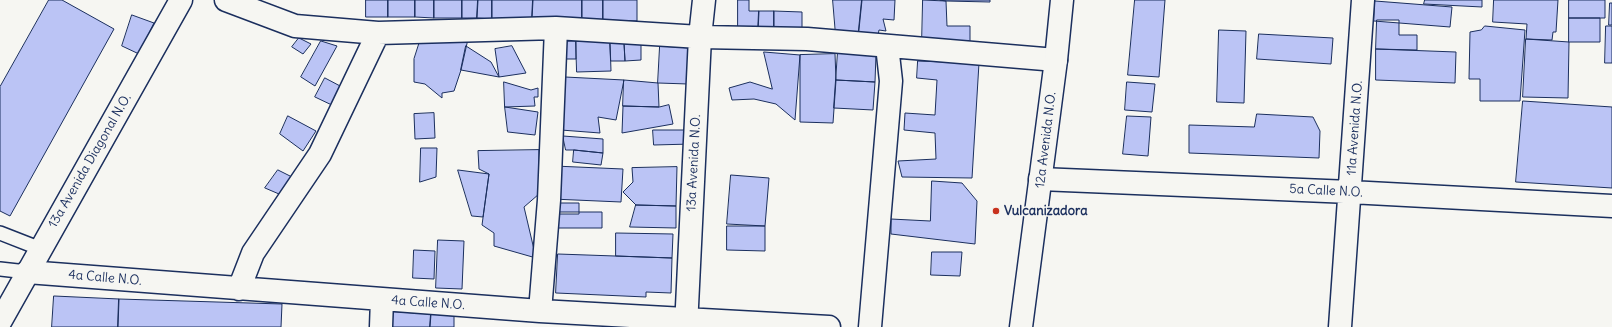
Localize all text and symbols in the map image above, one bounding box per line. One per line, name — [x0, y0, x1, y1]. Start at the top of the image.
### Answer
street label: 11a Avenida N.O. — [1344, 80, 1366, 176]
street label: 13a Avenida Diagonal N.O. — [45, 91, 135, 231]
street label: 12a Avenida N.O. — [1032, 91, 1060, 189]
street label: 13a Avenida N.O. — [684, 114, 704, 212]
street label: 5a Calle N.O. — [1289, 181, 1363, 201]
place label: Vulcanizadora — [1004, 203, 1088, 219]
marker: Vulcanizadora — [991, 206, 1001, 216]
street label: 4a Calle N.O. — [68, 267, 142, 289]
street label: 4a Calle N.O. — [391, 293, 465, 313]

